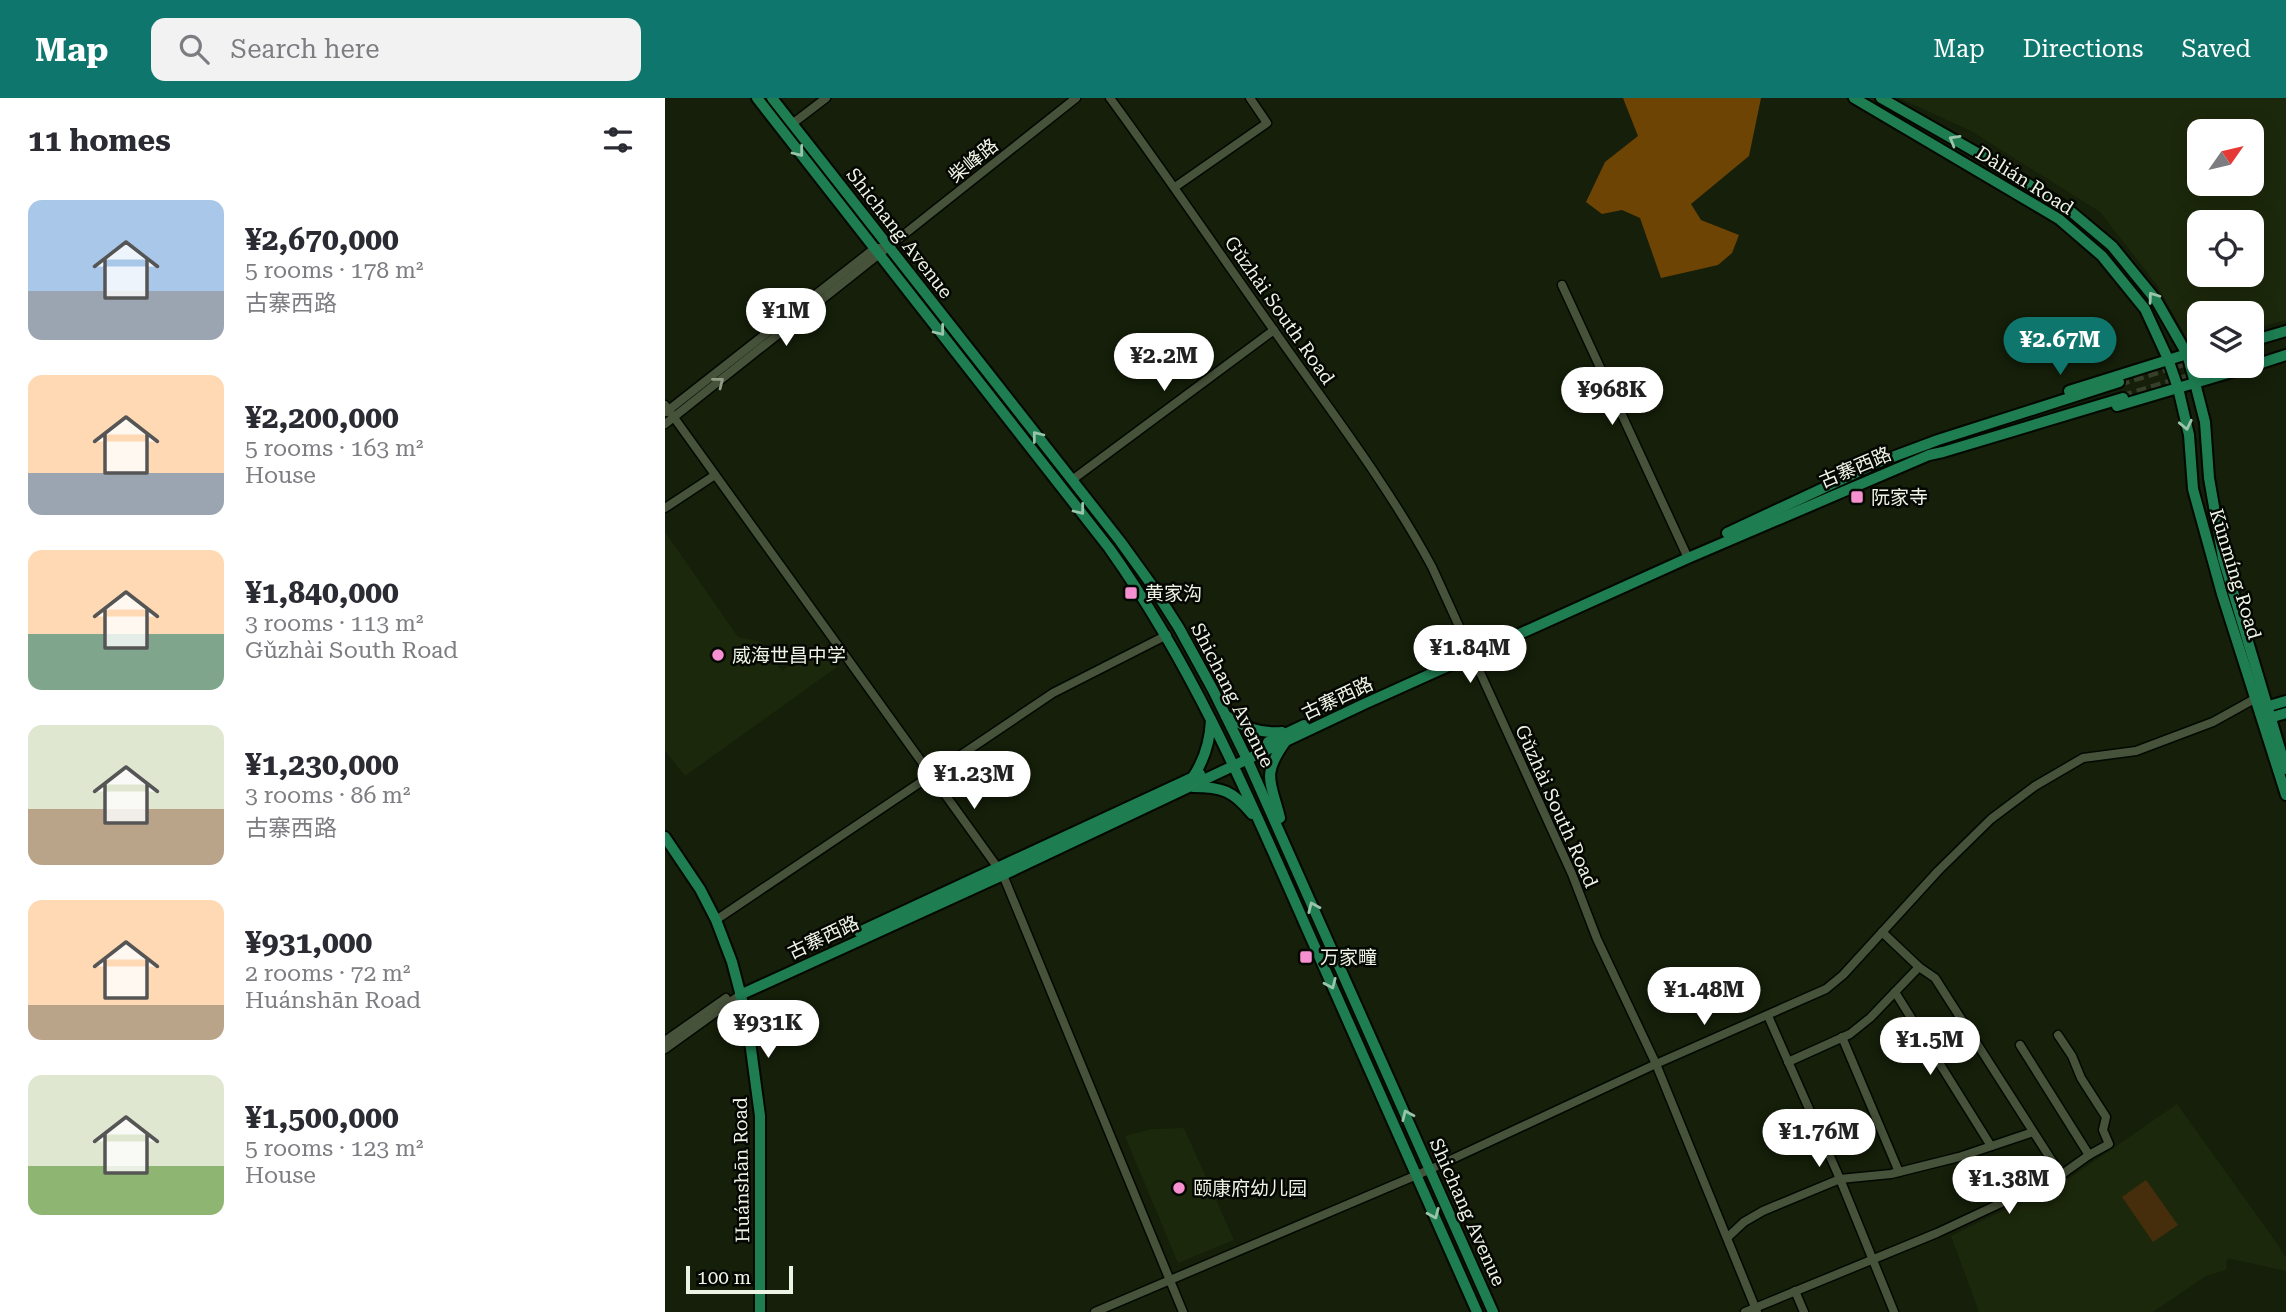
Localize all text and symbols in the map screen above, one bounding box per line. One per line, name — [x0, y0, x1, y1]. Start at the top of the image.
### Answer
search box — [151, 18, 641, 81]
text: Map — [35, 30, 109, 69]
icon: search — [175, 30, 213, 68]
text: Search here — [231, 34, 380, 64]
text: Map — [1933, 35, 1985, 63]
text: Directions — [2023, 35, 2143, 63]
text: Saved — [2181, 35, 2251, 63]
north arrow — [2187, 119, 2265, 196]
map controls — [2187, 119, 2264, 378]
icon: filters — [599, 121, 637, 159]
text: 11 homes — [28, 123, 171, 158]
street label: 柴峰路 — [944, 134, 1003, 187]
one-way arrow — [1949, 135, 1961, 148]
street label: Dàlián Road — [1972, 141, 2078, 220]
one-way arrow — [791, 144, 804, 156]
street label: Shichang Avenue — [841, 163, 958, 303]
button: locate — [2187, 210, 2264, 287]
text: ¥2,670,000 — [245, 222, 399, 257]
icon: home — [84, 228, 168, 312]
street label: Gǔzhài South Road — [1220, 232, 1339, 389]
text: 5 rooms · 178 m² — [245, 257, 423, 284]
pin: ¥1M — [752, 288, 820, 348]
text: 古寨西路 — [245, 290, 337, 317]
one-way arrow — [2149, 292, 2161, 305]
text: ¥1M — [762, 297, 810, 324]
button: layers — [2187, 301, 2264, 378]
pin: ¥2.67M — [2003, 317, 2117, 377]
one-way arrow — [931, 323, 944, 335]
text: ¥2.67M — [2020, 326, 2100, 353]
pin: ¥2.2M — [1115, 334, 1213, 393]
text: ¥2.2M — [1130, 342, 1198, 369]
pin: ¥968K — [1563, 368, 1661, 427]
text: ¥968K — [1577, 376, 1647, 403]
one-way arrow — [711, 378, 724, 391]
text: ¥2,200,000 — [245, 400, 399, 435]
icon: home — [84, 403, 168, 487]
one-way arrow — [2178, 419, 2193, 431]
one-way arrow — [1033, 431, 1046, 443]
text: 5 rooms · 163 m² — [245, 435, 423, 462]
street label: 古寨西路 — [1816, 442, 1895, 493]
text: House — [245, 462, 316, 489]
place label: 阮家寺 — [1871, 486, 1928, 509]
marker: 阮家寺 — [1849, 489, 1865, 505]
one-way arrow — [1071, 502, 1084, 515]
street label: Kūnmíng Road — [2205, 506, 2266, 642]
text: ¥1,840,000 — [245, 575, 399, 610]
icon: home — [84, 578, 168, 662]
place label: 黄家沟 — [1145, 582, 1202, 605]
marker: 黄家沟 — [1123, 585, 1139, 601]
text: 3 rooms · 113 m² — [245, 610, 423, 637]
street label: Shichang Avenue — [1186, 619, 1279, 771]
pin: ¥1.84M — [1413, 626, 1527, 685]
text: ¥1.84M — [1430, 634, 1510, 661]
text: Gǔzhài South Road — [245, 637, 458, 664]
place label: 威海世昌中学 — [732, 644, 846, 667]
marker: 威海世昌中学 — [710, 647, 726, 663]
street label: 古寨西路 — [1298, 672, 1377, 725]
street label: Gǔzhài South Road — [1510, 721, 1603, 891]
text: ¥1,230,000 — [245, 747, 399, 782]
pin: ¥1.23M — [917, 752, 1031, 811]
icon: home — [84, 753, 168, 837]
text: ¥1.23M — [934, 760, 1014, 787]
text: 3 rooms · 86 m² — [245, 782, 411, 809]
text: 古寨西路 — [245, 815, 337, 842]
one-way arrow — [1308, 902, 1322, 914]
street label: 古寨西路 — [784, 911, 863, 964]
text: ¥931,000 — [245, 925, 372, 960]
icon: home — [84, 928, 168, 1012]
place label: 万家疃 — [1320, 946, 1377, 969]
marker: 万家疃 — [1298, 949, 1314, 965]
text: 2 rooms · 72 m² — [245, 960, 411, 987]
pin: ¥1.48M — [1647, 968, 1761, 1027]
text: ¥1.48M — [1664, 976, 1744, 1003]
one-way arrow — [1323, 977, 1337, 989]
text: Huánshān Road — [245, 987, 421, 1014]
pin: ¥931K — [719, 1000, 817, 1060]
text: ¥931K — [733, 1009, 803, 1036]
pin: ¥1.5M — [1881, 1018, 1979, 1077]
text: ¥1.5M — [1896, 1026, 1964, 1053]
street label: Huánshān Road — [729, 1097, 754, 1243]
text: ¥1,500,000 — [245, 1100, 399, 1135]
icon: home — [84, 1103, 168, 1187]
one-way arrow — [1401, 1110, 1415, 1122]
pin: ¥1.76M — [1762, 1110, 1876, 1169]
text: ¥1.76M — [1779, 1118, 1859, 1145]
text: 5 rooms · 123 m² — [245, 1135, 423, 1162]
street label: Shichang Avenue — [1425, 1135, 1510, 1290]
pin: ¥1.38M — [1952, 1156, 2066, 1216]
text: House — [245, 1162, 316, 1189]
text: ¥1.38M — [1969, 1165, 2049, 1192]
place label: 颐康府幼儿园 — [1193, 1177, 1307, 1200]
marker: 颐康府幼儿园 — [1171, 1180, 1187, 1196]
one-way arrow — [1426, 1207, 1440, 1220]
scale bar — [686, 1263, 793, 1295]
text: 100 m — [697, 1266, 751, 1289]

